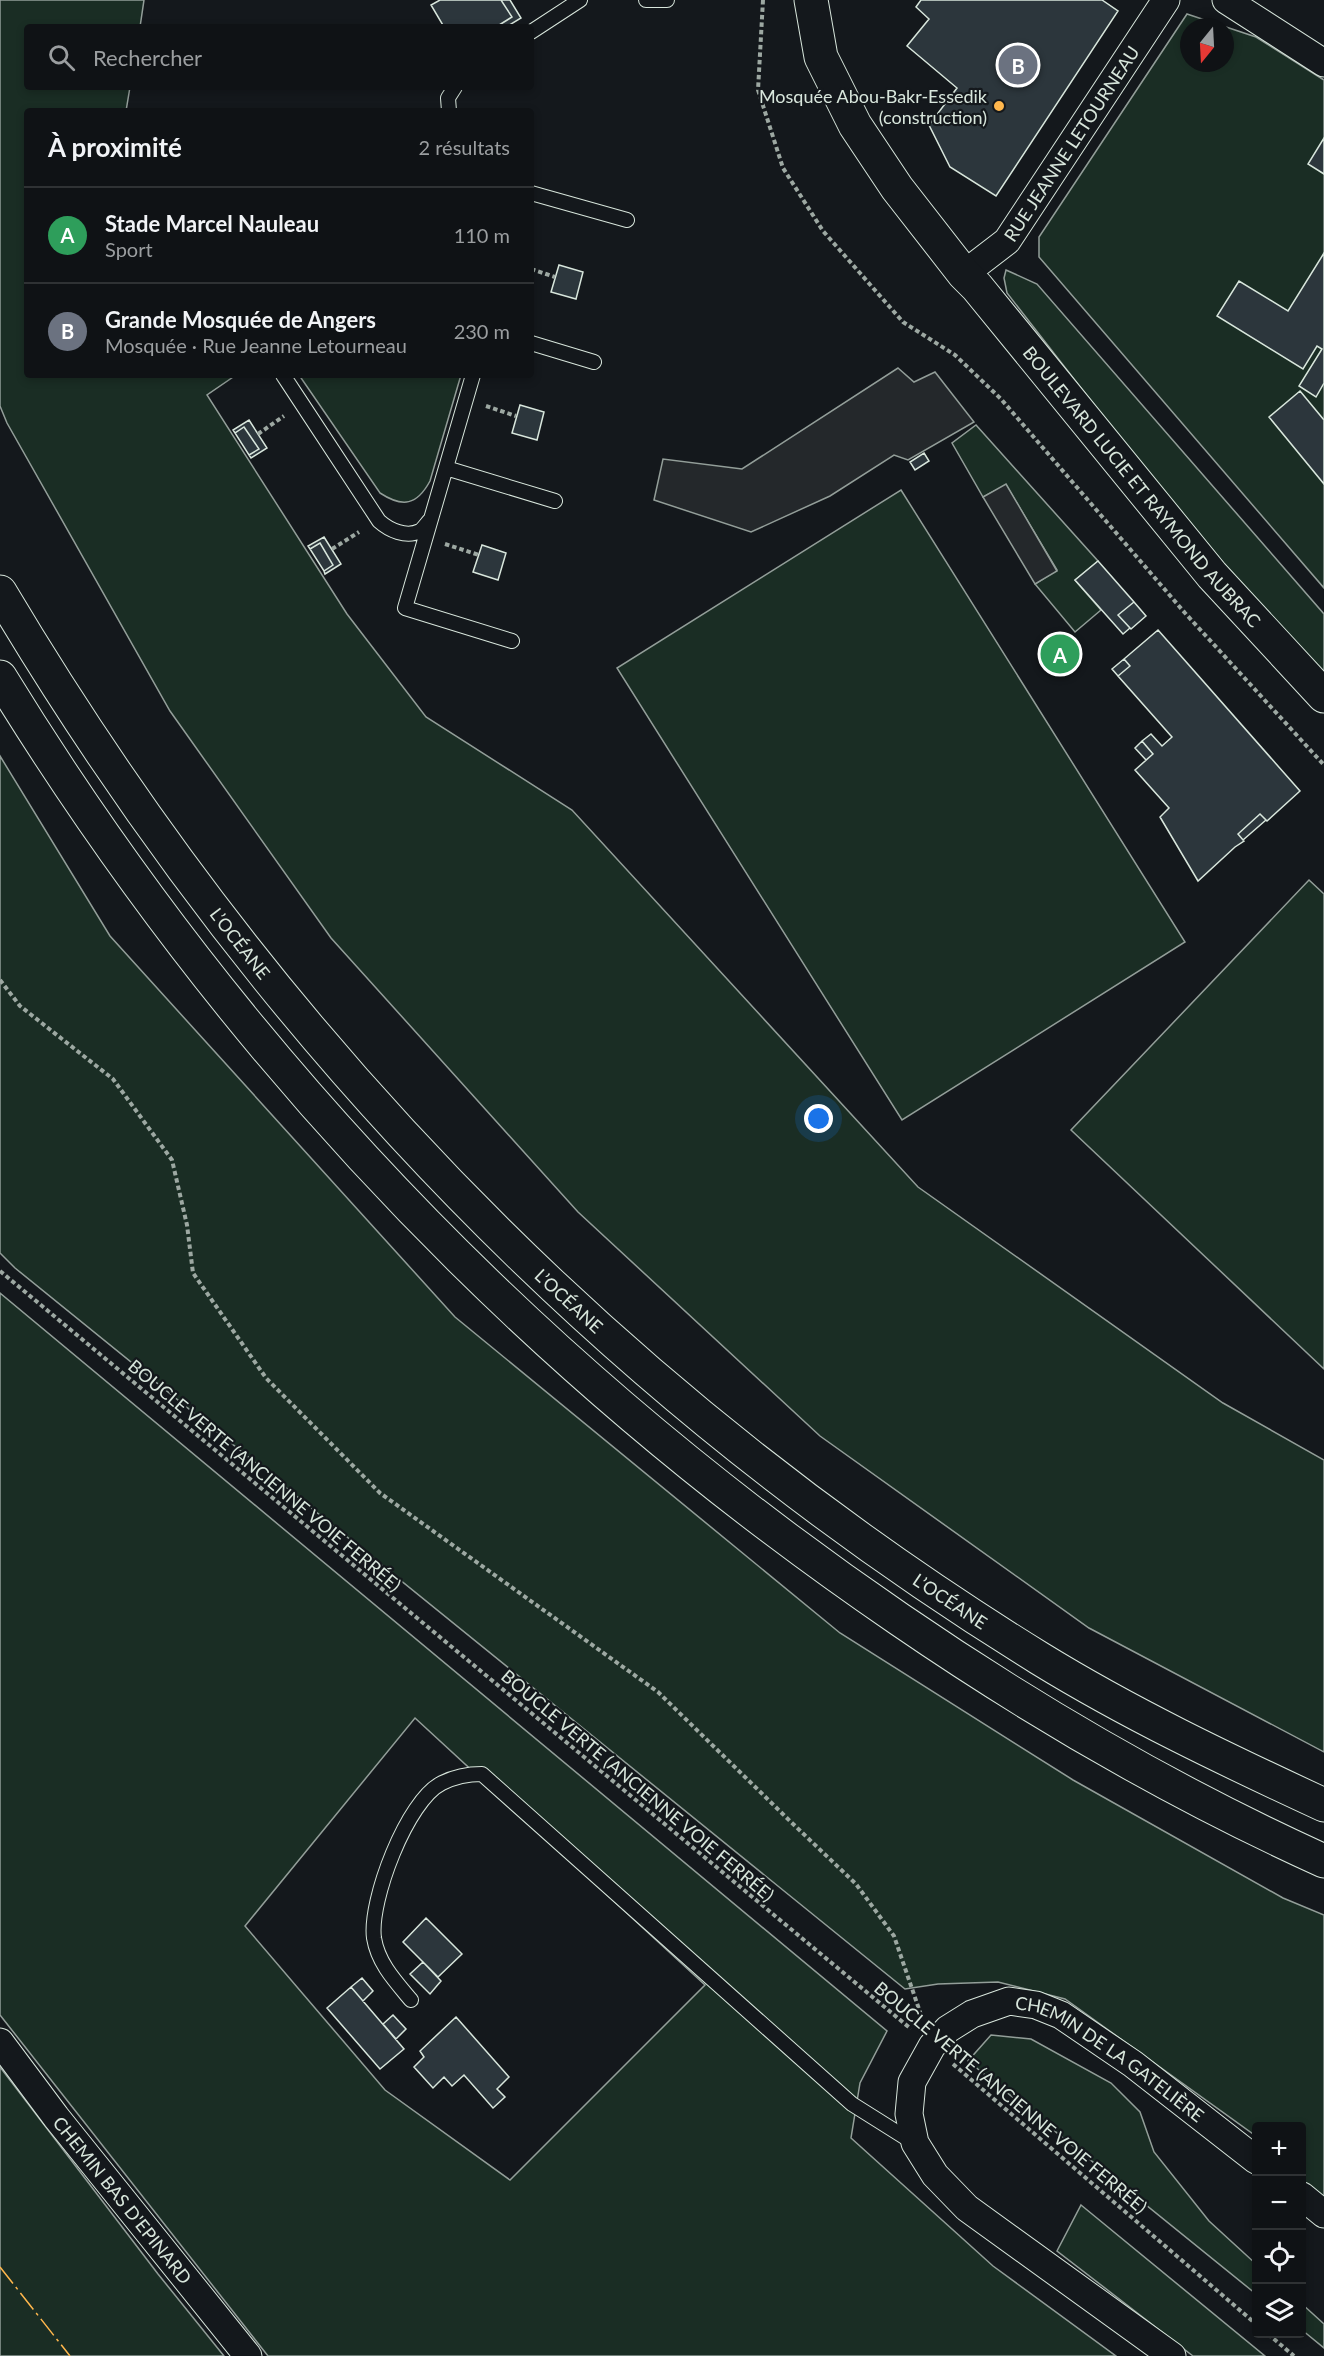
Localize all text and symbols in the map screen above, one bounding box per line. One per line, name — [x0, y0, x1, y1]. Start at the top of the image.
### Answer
north arrow — [1180, 18, 1234, 72]
search box — [24, 24, 534, 90]
icon: search — [45, 41, 78, 74]
pin: B — [998, 42, 1038, 88]
street label: RUE JEANNE LETOURNEAU — [999, 42, 1144, 245]
text: Rechercher — [93, 44, 202, 71]
place label: Mosquée Abou-Bakr-Essedik (construction) — [759, 85, 988, 128]
marker: Mosquée Abou-Bakr-Essedik (construction) — [992, 99, 1006, 113]
text: À proximité — [48, 131, 182, 163]
text: 2 résultats — [419, 135, 510, 159]
text: Stade Marcel Nauleau — [105, 210, 319, 237]
text: A — [61, 223, 74, 247]
text: 110 m — [454, 223, 510, 247]
text: Sport — [105, 237, 153, 261]
text: Grande Mosquée de Angers — [105, 306, 376, 333]
text: B — [61, 319, 74, 343]
text: 230 m — [454, 319, 510, 343]
text: Mosquée · Rue Jeanne Letourneau — [105, 333, 407, 357]
street label: BOULEVARD LUCIE ET RAYMOND AUBRAC — [1019, 342, 1266, 632]
pin: A — [1040, 632, 1080, 676]
street label: L’OCÉANE — [206, 903, 275, 983]
your location — [804, 1104, 833, 1133]
street label: L’OCÉANE — [531, 1264, 607, 1337]
street label: BOUCLE VERTE (ANCIENNE VOIE FERRÉE) — [124, 1354, 406, 1596]
street label: L’OCÉANE — [909, 1568, 992, 1633]
street label: BOUCLE VERTE (ANCIENNE VOIE FERRÉE) — [497, 1664, 779, 1906]
street label: BOUCLE VERTE (ANCIENNE VOIE FERRÉE) — [870, 1976, 1152, 2218]
street label: CHEMIN DE LA GATELIÈRE — [1014, 1991, 1209, 2126]
street label: CHEMIN BAS D'EPINARD — [49, 2112, 197, 2288]
map controls — [1252, 2122, 1306, 2338]
button: + — [1252, 2122, 1306, 2176]
button: − — [1252, 2176, 1306, 2230]
button: locate — [1252, 2230, 1306, 2284]
button: layers — [1252, 2284, 1306, 2338]

